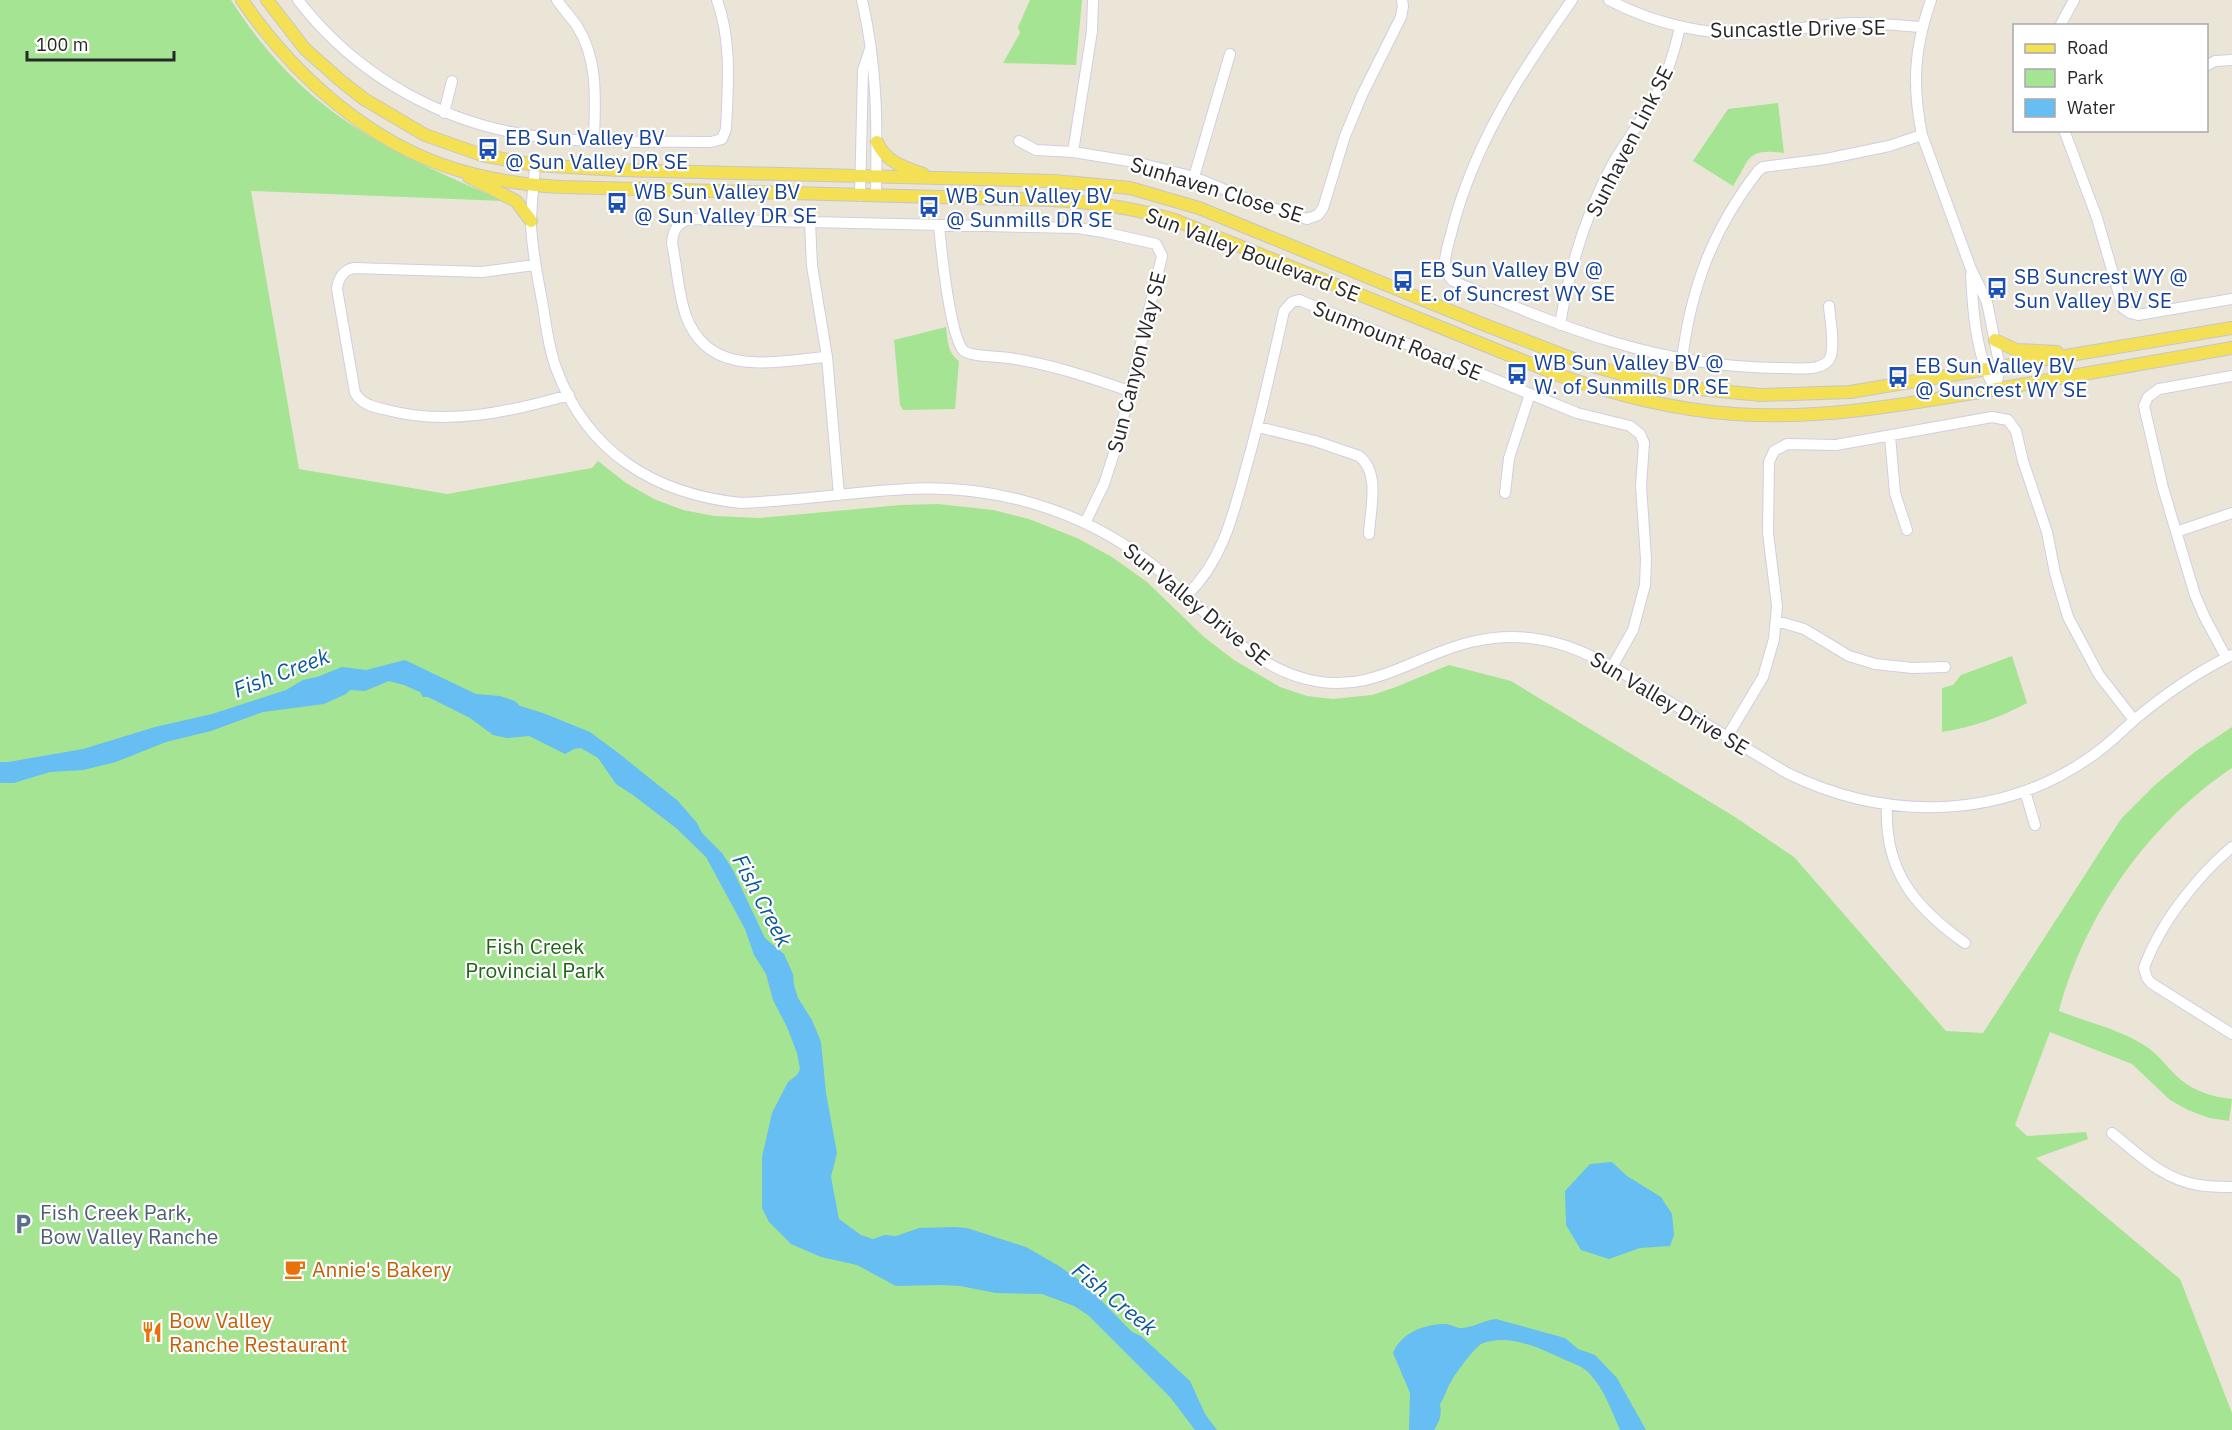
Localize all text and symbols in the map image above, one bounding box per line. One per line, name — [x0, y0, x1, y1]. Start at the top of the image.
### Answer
street label: Suncastle Drive SE — [1710, 12, 1886, 44]
scale bar — [27, 24, 174, 62]
legend — [2013, 24, 2208, 132]
text: 100 m — [36, 33, 88, 56]
text: Road — [2067, 36, 2108, 59]
street label: Sunhaven Link SE — [1579, 61, 1679, 221]
text: Park — [2067, 66, 2104, 89]
text: Water — [2067, 96, 2116, 119]
place label: EB Sun Valley BV @ Sun Valley DR SE — [505, 123, 688, 175]
bus stop icon: EB Sun Valley BV @ Sun Valley DR SE — [476, 137, 500, 161]
street label: Sunhaven Close SE — [1127, 149, 1307, 229]
place label: WB Sun Valley BV @ Sun Valley DR SE — [634, 177, 817, 229]
place label: WB Sun Valley BV @ Sunmills DR SE — [946, 181, 1113, 233]
bus stop icon: WB Sun Valley BV @ Sun Valley DR SE — [605, 191, 629, 215]
bus stop icon: WB Sun Valley BV @ Sunmills DR SE — [917, 195, 941, 219]
street label: Sun Valley Boulevard SE — [1142, 200, 1364, 308]
place label: EB Sun Valley BV @ E. of Suncrest WY SE — [1420, 255, 1615, 307]
place label: SB Suncrest WY @ Sun Valley BV SE — [2014, 262, 2188, 314]
street label: Sun Canyon Way SE — [1100, 269, 1172, 455]
bus stop icon: EB Sun Valley BV @ E. of Suncrest WY SE — [1391, 269, 1415, 293]
bus stop icon: SB Suncrest WY @ Sun Valley BV SE — [1985, 276, 2009, 300]
street label: Sunmount Road SE — [1309, 293, 1487, 387]
place label: WB Sun Valley BV @ W. of Sunmills DR SE — [1534, 348, 1729, 400]
place label: EB Sun Valley BV @ Suncrest WY SE — [1915, 351, 2088, 403]
bus stop icon: WB Sun Valley BV @ W. of Sunmills DR SE — [1505, 362, 1529, 386]
bus stop icon: EB Sun Valley BV @ Suncrest WY SE — [1886, 365, 1910, 389]
street label: Sun Valley Drive SE — [1118, 536, 1276, 672]
water label: Fish Creek — [229, 640, 334, 704]
street label: Sun Valley Drive SE — [1585, 644, 1755, 762]
water label: Fish Creek — [727, 849, 800, 952]
park label: Fish Creek Provincial Park — [465, 932, 605, 984]
place label: Fish Creek Park, Bow Valley Ranche — [40, 1198, 218, 1250]
parking icon: Fish Creek Park, Bow Valley Ranche — [11, 1212, 35, 1236]
place label: Annie's Bakery — [312, 1255, 452, 1283]
water label: Fish Creek — [1067, 1255, 1164, 1341]
cafe icon: Annie's Bakery — [283, 1257, 307, 1281]
place label: Bow Valley Ranche Restaurant — [169, 1306, 348, 1358]
restaurant icon: Bow Valley Ranche Restaurant — [140, 1320, 164, 1344]

